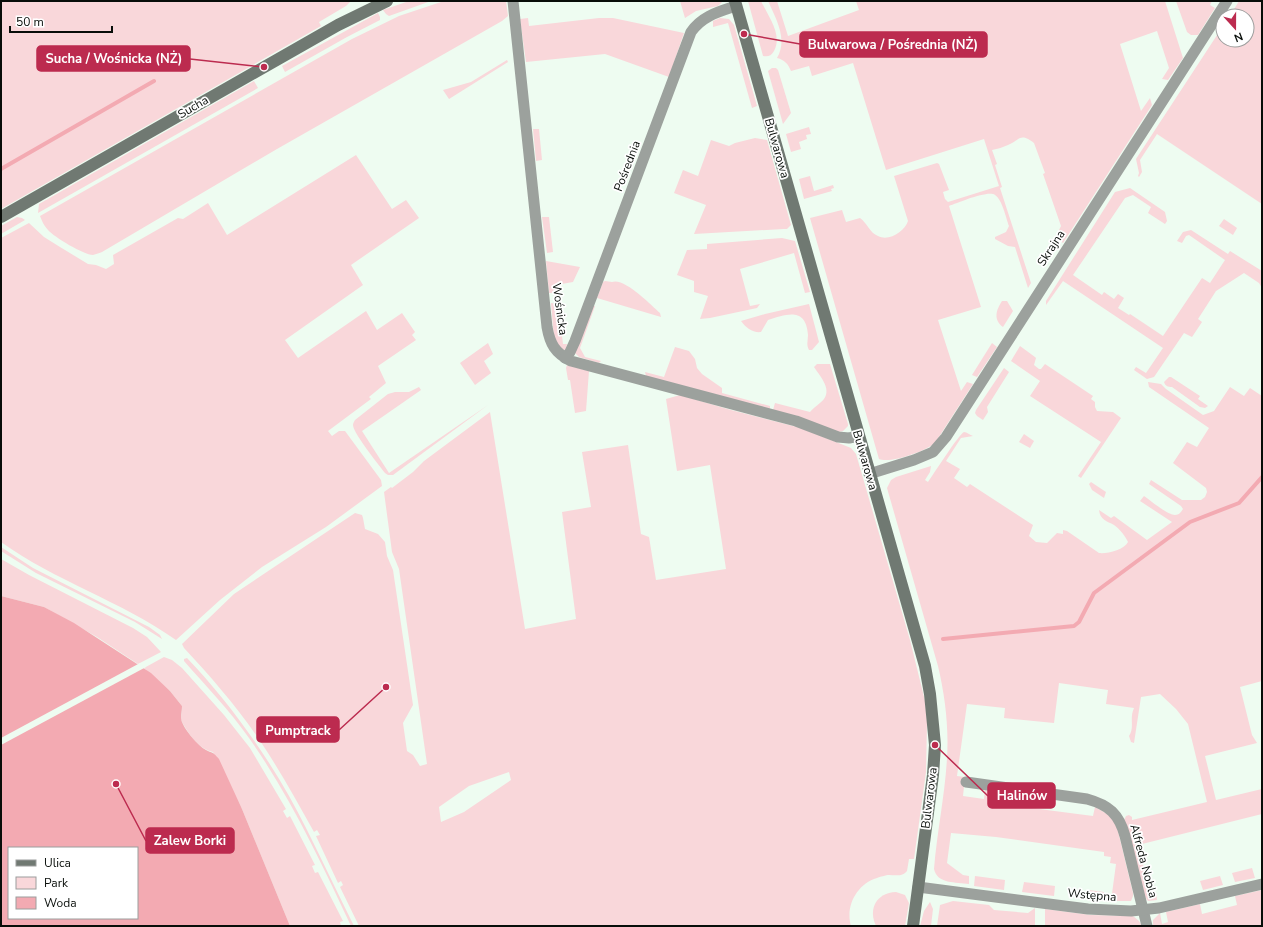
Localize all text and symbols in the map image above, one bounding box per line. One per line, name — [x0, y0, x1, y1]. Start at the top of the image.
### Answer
scale bar — [10, 8, 112, 34]
north arrow — [1215, 8, 1255, 48]
text: 50 m — [16, 14, 44, 30]
text: N — [1232, 28, 1245, 45]
callout: Bulwarowa / Pośrednia (NŻ) — [800, 32, 987, 57]
text: Bulwarowa / Pośrednia (NŻ) — [808, 36, 978, 54]
callout: Sucha / Wośnicka (NŻ) — [37, 46, 190, 71]
text: Sucha / Wośnicka (NŻ) — [46, 50, 182, 68]
street label: Sucha — [175, 92, 211, 122]
street label: Bulwarowa — [761, 116, 793, 180]
street label: Pośrednia — [610, 138, 644, 194]
street label: Skrajna — [1033, 227, 1069, 269]
street label: Wośnicka — [548, 282, 572, 336]
street label: Bulwarowa — [849, 428, 881, 492]
callout: Pumptrack — [257, 717, 339, 742]
text: Pumptrack — [265, 722, 332, 740]
street label: Bulwarowa — [917, 766, 941, 830]
callout: Halinów — [988, 783, 1055, 808]
text: Halinów — [997, 787, 1047, 805]
street label: Alfreda Nobla — [1126, 822, 1162, 900]
callout: Zalew Borki — [146, 828, 234, 853]
text: Zalew Borki — [154, 832, 226, 850]
legend — [8, 847, 138, 919]
text: Ulica — [44, 855, 71, 871]
text: Park — [44, 875, 69, 891]
street label: Wstępna — [1067, 885, 1117, 905]
text: Woda — [44, 895, 77, 911]

